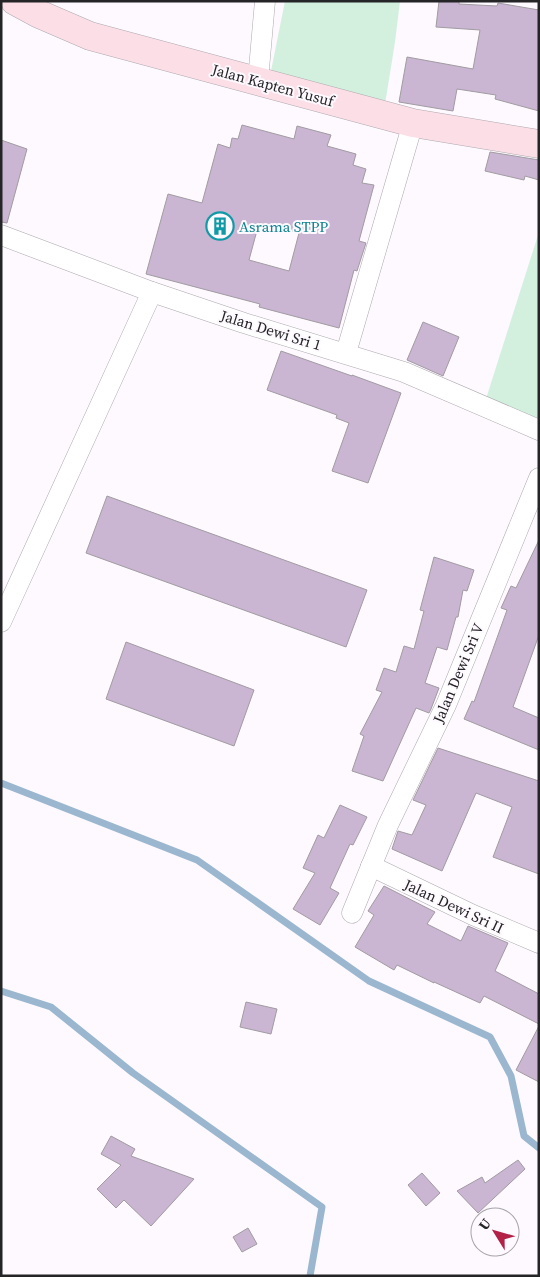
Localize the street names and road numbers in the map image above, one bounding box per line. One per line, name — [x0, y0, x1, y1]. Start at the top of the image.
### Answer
street label: Jalan Kapten Yusuf — [209, 58, 338, 112]
street label: Jalan Dewi Sri 1 — [217, 304, 324, 355]
street label: Jalan Dewi Sri V — [427, 620, 488, 727]
street label: Jalan Dewi Sri II — [400, 873, 507, 938]

